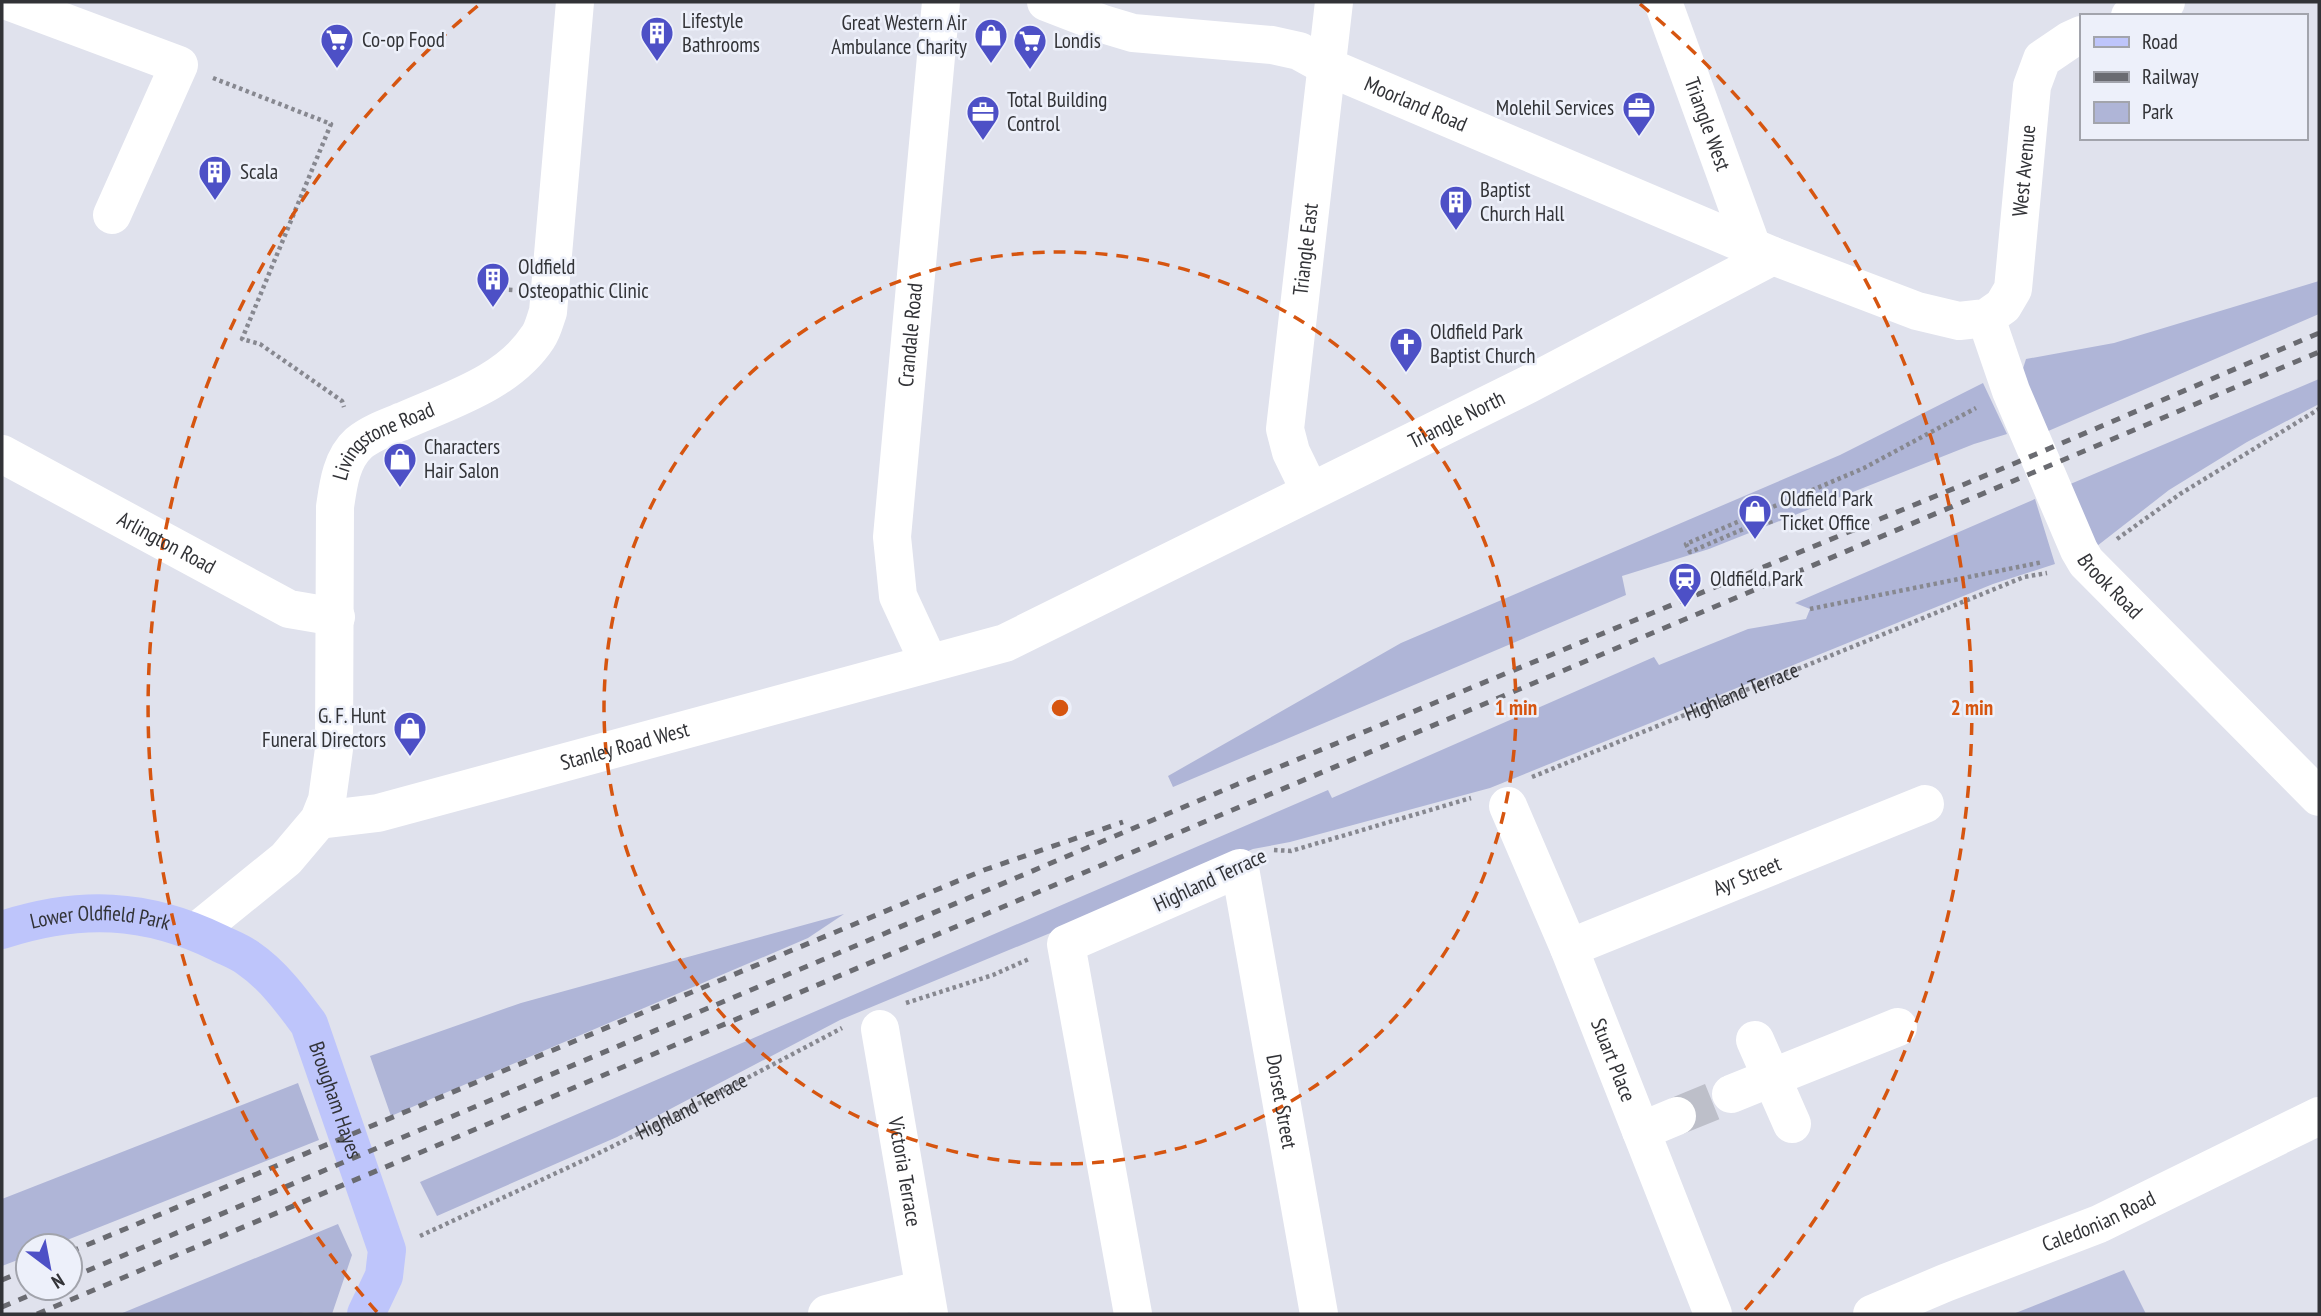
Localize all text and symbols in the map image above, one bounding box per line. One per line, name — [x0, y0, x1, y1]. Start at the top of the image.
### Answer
place label: Lifestyle Bathrooms — [682, 7, 760, 58]
place label: Great Western Air Ambulance Charity — [831, 9, 967, 60]
building icon: Lifestyle Bathrooms — [638, 14, 676, 63]
legend — [2080, 14, 2307, 140]
shop icon: Great Western Air Ambulance Charity — [972, 16, 1010, 65]
supermarket icon: Co-op Food — [318, 21, 356, 70]
supermarket icon: Londis — [1011, 22, 1049, 71]
place label: Co-op Food — [362, 26, 445, 53]
place label: Londis — [1054, 27, 1101, 54]
text: Road — [2142, 28, 2178, 55]
text: Railway — [2142, 63, 2199, 90]
street label: Moorland Road — [1360, 70, 1471, 138]
street label: Triangle West — [1679, 74, 1737, 175]
place label: Total Building Control — [1007, 86, 1107, 137]
office icon: Molehil Services — [1620, 89, 1658, 138]
office icon: Total Building Control — [964, 93, 1002, 142]
place label: Molehil Services — [1496, 94, 1614, 121]
text: Park — [2142, 98, 2173, 125]
street label: West Avenue — [2006, 124, 2041, 218]
building icon: Scala — [196, 153, 234, 202]
place label: Scala — [240, 158, 278, 185]
place label: Baptist Church Hall — [1480, 176, 1564, 227]
building icon: Baptist Church Hall — [1437, 183, 1475, 232]
street label: Triangle East — [1286, 201, 1324, 297]
place label: Oldfield Osteopathic Clinic — [518, 253, 649, 304]
building icon: Oldfield Osteopathic Clinic — [474, 260, 512, 309]
street label: Crandale Road — [892, 282, 928, 388]
place label: Oldfield Park Baptist Church — [1430, 318, 1536, 369]
church icon: Oldfield Park Baptist Church — [1387, 325, 1425, 374]
street label: Triangle North — [1404, 384, 1509, 454]
street label: Livingstone Road — [326, 395, 438, 483]
place label: Characters Hair Salon — [424, 433, 500, 484]
shop icon: Characters Hair Salon — [381, 440, 419, 489]
place label: Oldfield Park Ticket Office — [1780, 485, 1873, 536]
shop icon: Oldfield Park Ticket Office — [1736, 492, 1774, 541]
street label: Arlington Road — [113, 505, 221, 580]
street label: Brook Road — [2071, 549, 2149, 624]
station icon: Oldfield Park — [1666, 560, 1704, 609]
place label: Oldfield Park — [1710, 565, 1803, 592]
street label: Highland Terrace — [1680, 656, 1802, 727]
text: 1 min — [1495, 694, 1537, 721]
text: 2 min — [1951, 694, 1993, 721]
centre of rings — [1048, 696, 1072, 720]
place label: G. F. Hunt Funeral Directors — [262, 702, 386, 753]
shop icon: G. F. Hunt Funeral Directors — [391, 709, 429, 758]
street label: Stanley Road West — [557, 715, 692, 776]
street label: Highland Terrace — [1149, 842, 1270, 917]
street label: Ayr Street — [1709, 850, 1785, 901]
street label: Lower Oldfield Park — [27, 899, 173, 936]
street label: Stuart Place — [1585, 1014, 1642, 1106]
street label: Brougham Hayes — [303, 1038, 368, 1162]
street label: Dorset Street — [1260, 1052, 1304, 1151]
street label: Highland Terrace — [631, 1066, 752, 1146]
street label: Victoria Terrace — [882, 1114, 928, 1229]
street label: Caledonian Road — [2038, 1184, 2160, 1258]
north arrow — [14, 1232, 84, 1302]
text: N — [47, 1269, 69, 1294]

